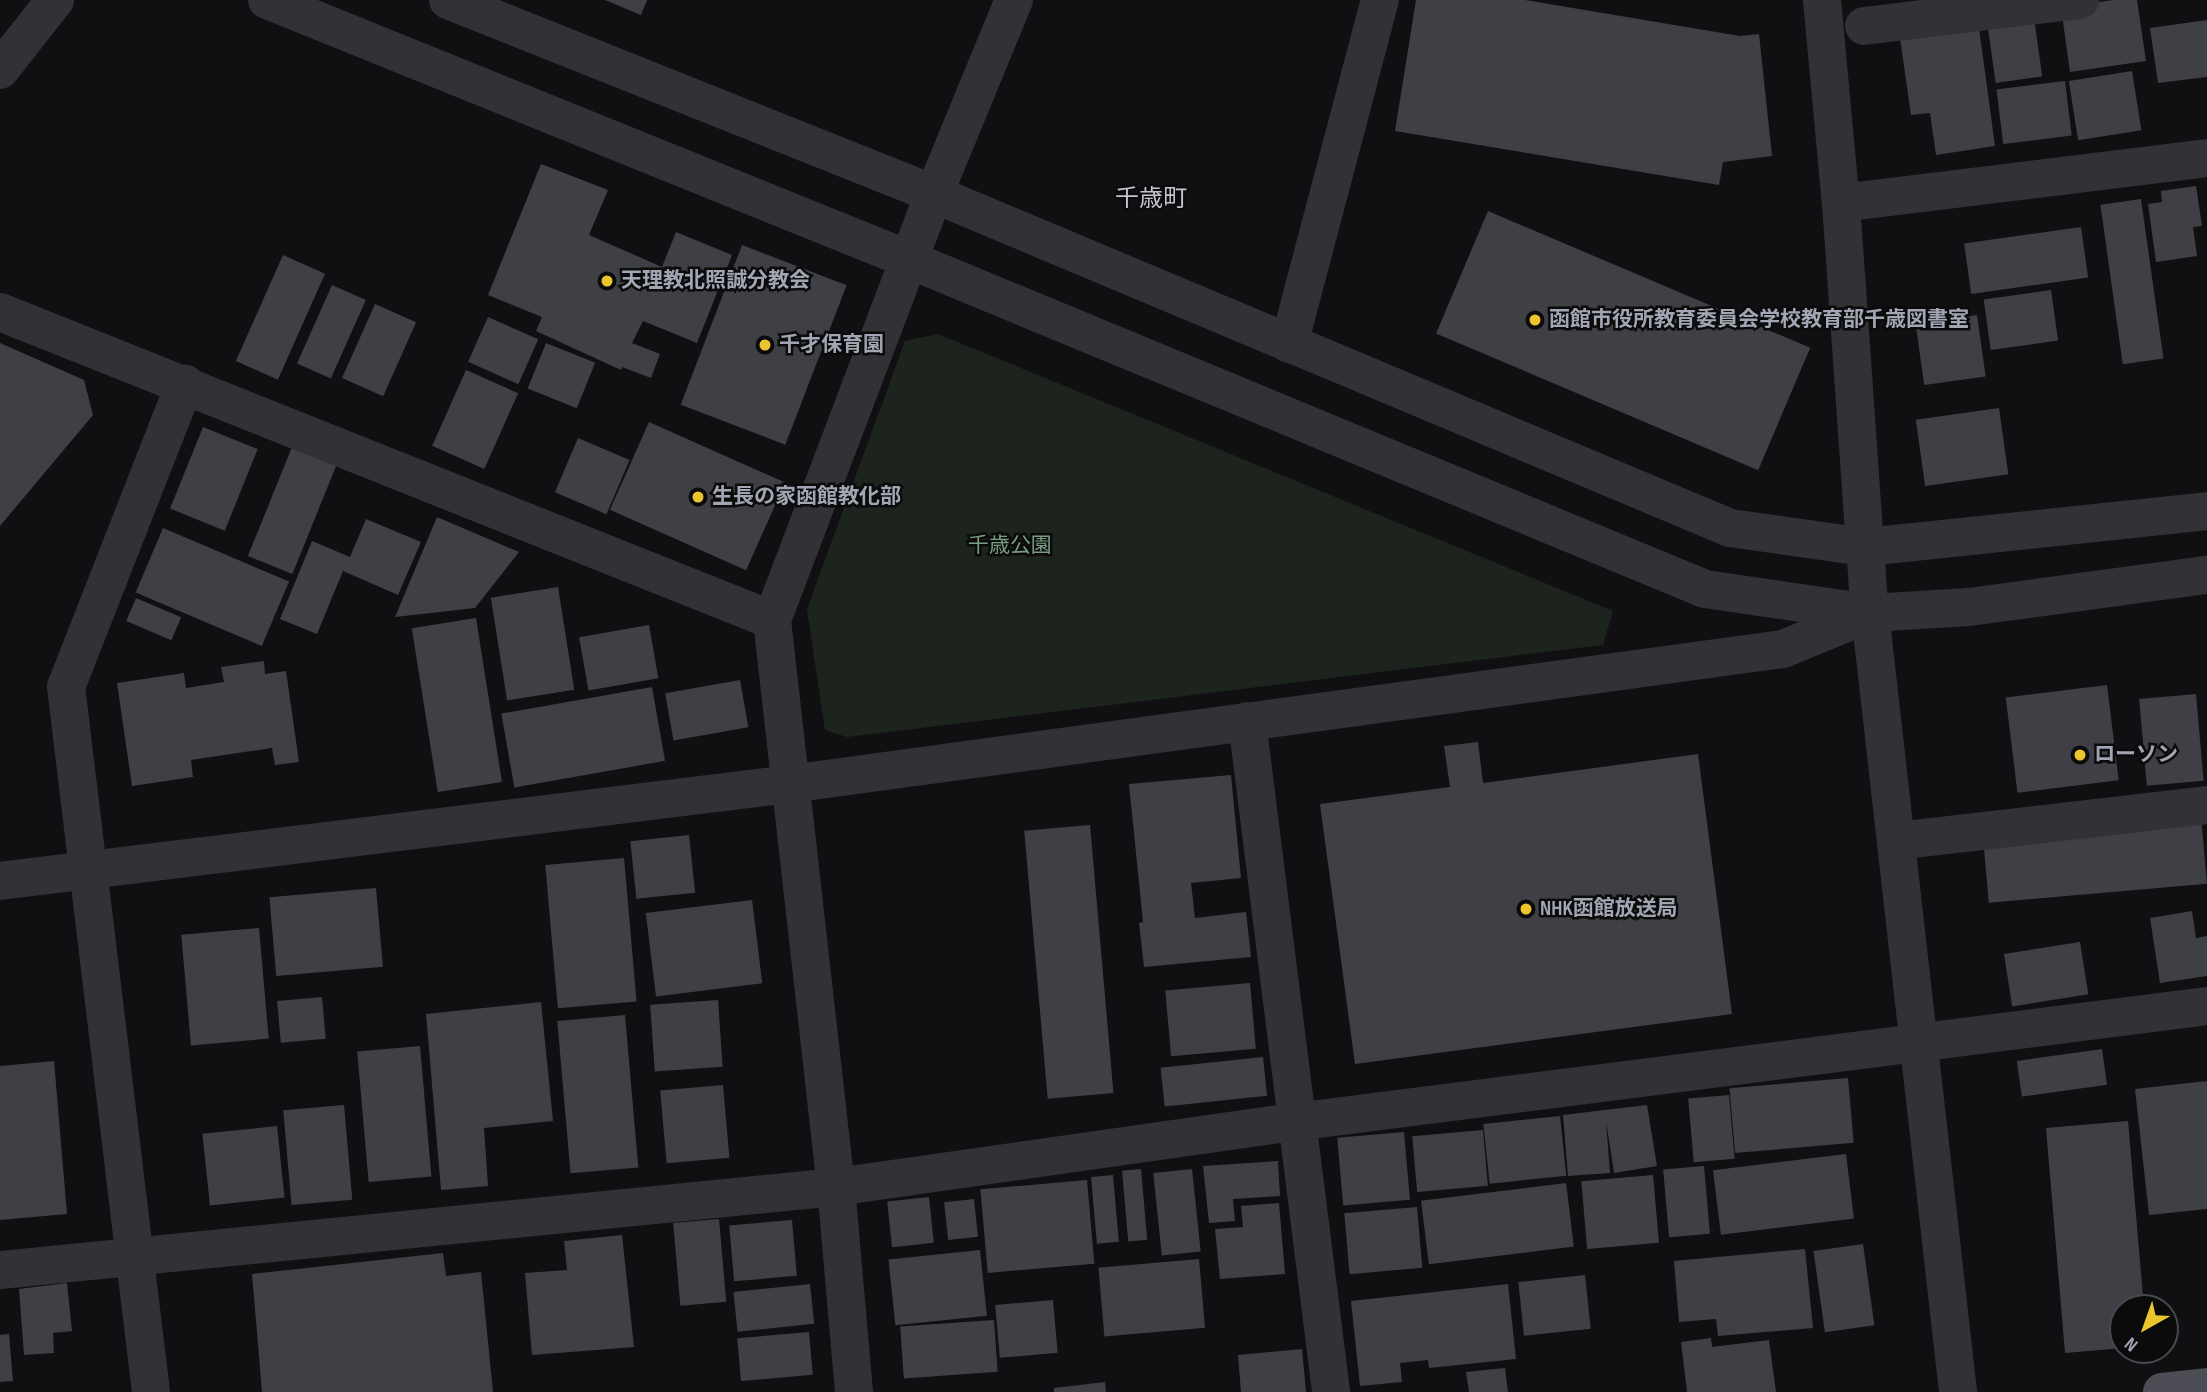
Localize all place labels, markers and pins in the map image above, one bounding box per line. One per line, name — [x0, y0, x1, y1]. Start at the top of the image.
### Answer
place label: 天理教北照誠分教会 — [621, 268, 810, 294]
marker: 天理教北照誠分教会 — [599, 273, 615, 289]
place label: 函館市役所教育委員会学校教育部千歳図書室 — [1549, 307, 1969, 333]
marker: 函館市役所教育委員会学校教育部千歳図書室 — [1527, 312, 1543, 328]
place label: 千才保育園 — [779, 332, 884, 358]
marker: 千才保育園 — [757, 337, 773, 353]
place label: 生長の家函館教化部 — [712, 484, 901, 510]
marker: 生長の家函館教化部 — [690, 489, 706, 505]
place label: ローソン — [2094, 742, 2178, 768]
marker: ローソン — [2072, 747, 2088, 763]
place label: NHK函館放送局 — [1540, 896, 1678, 922]
marker: NHK函館放送局 — [1518, 901, 1534, 917]

